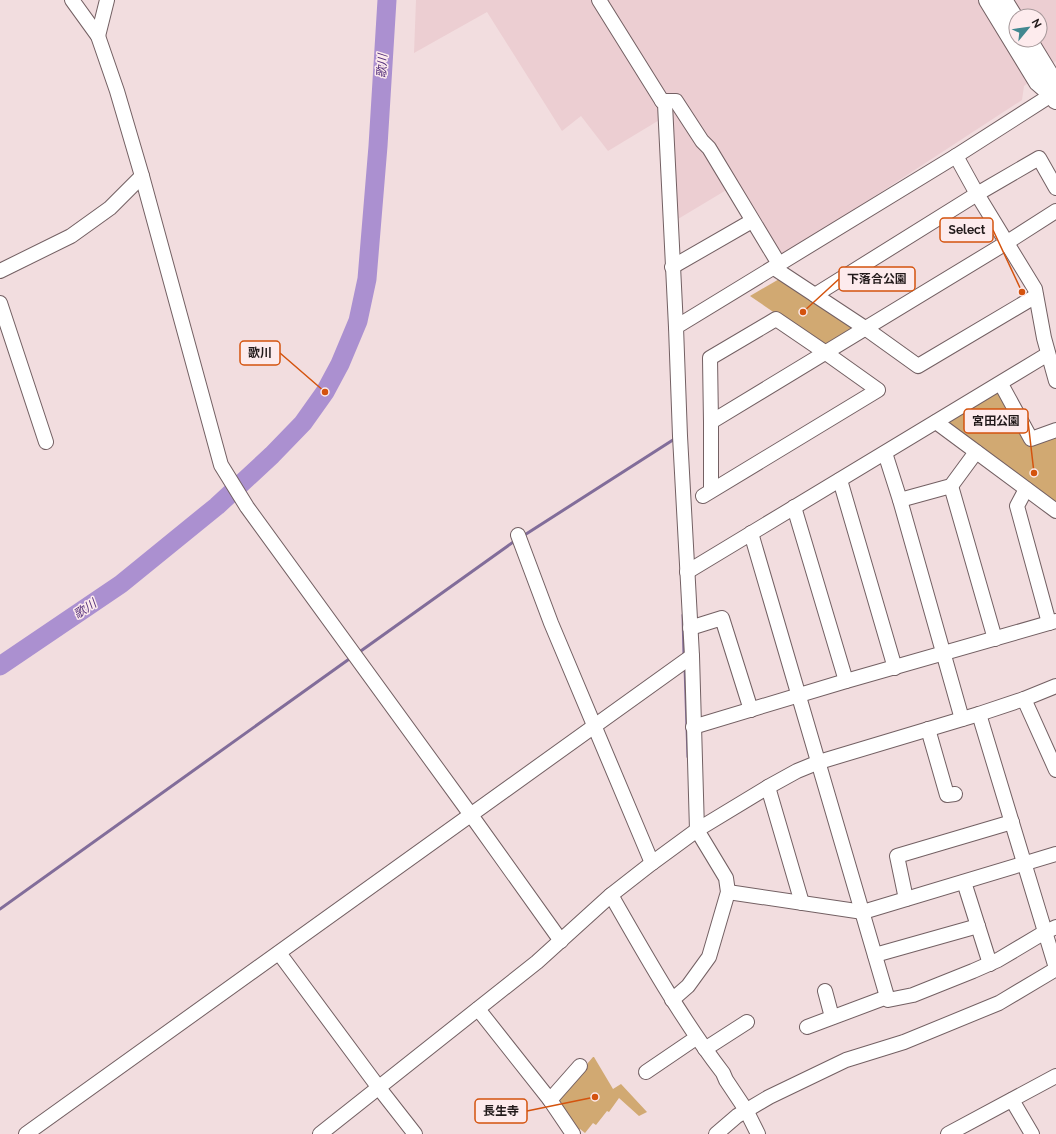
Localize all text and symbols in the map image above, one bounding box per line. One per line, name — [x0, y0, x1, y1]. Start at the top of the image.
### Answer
north arrow — [1008, 8, 1048, 48]
text: N — [1029, 17, 1044, 30]
water label: 歌川 — [374, 52, 390, 78]
callout: Select — [940, 218, 993, 242]
text: Select — [949, 223, 986, 237]
callout: 下落合公園 — [839, 267, 915, 291]
text: 下落合公園 — [847, 272, 907, 286]
callout: 歌川 — [240, 341, 280, 365]
text: 歌川 — [248, 346, 272, 360]
callout: 宮田公園 — [964, 409, 1028, 433]
text: 宮田公園 — [972, 414, 1020, 428]
water label: 歌川 — [71, 595, 101, 622]
callout: 長生寺 — [475, 1099, 527, 1123]
text: 長生寺 — [483, 1104, 519, 1118]

